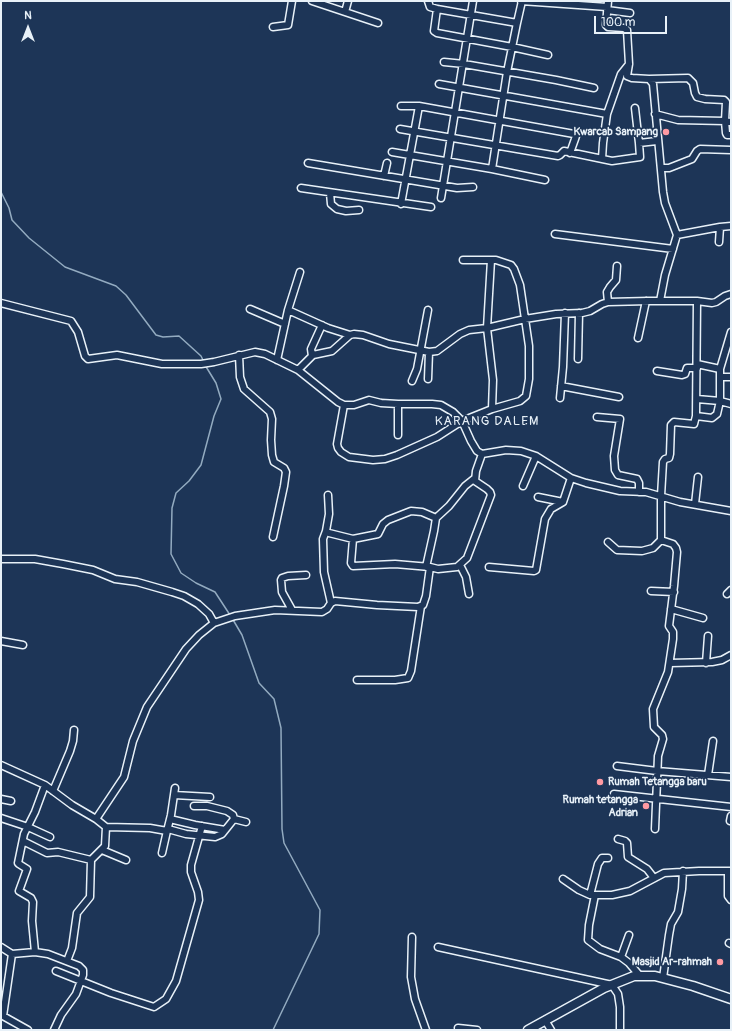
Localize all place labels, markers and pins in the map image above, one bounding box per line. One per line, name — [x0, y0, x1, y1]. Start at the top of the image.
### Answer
place label: Kwarcab Sampang — [573, 125, 658, 139]
marker: Kwarcab Sampang — [661, 127, 671, 137]
place label: Rumah Tetangga baru — [608, 775, 707, 789]
marker: Rumah Tetangga baru — [595, 777, 605, 787]
place label: Rumah tetangga Adrian — [563, 793, 638, 819]
marker: Rumah tetangga Adrian — [641, 801, 651, 811]
place label: Masjid Ar-rahmah — [632, 955, 712, 969]
marker: Masjid Ar-rahmah — [715, 957, 725, 967]

